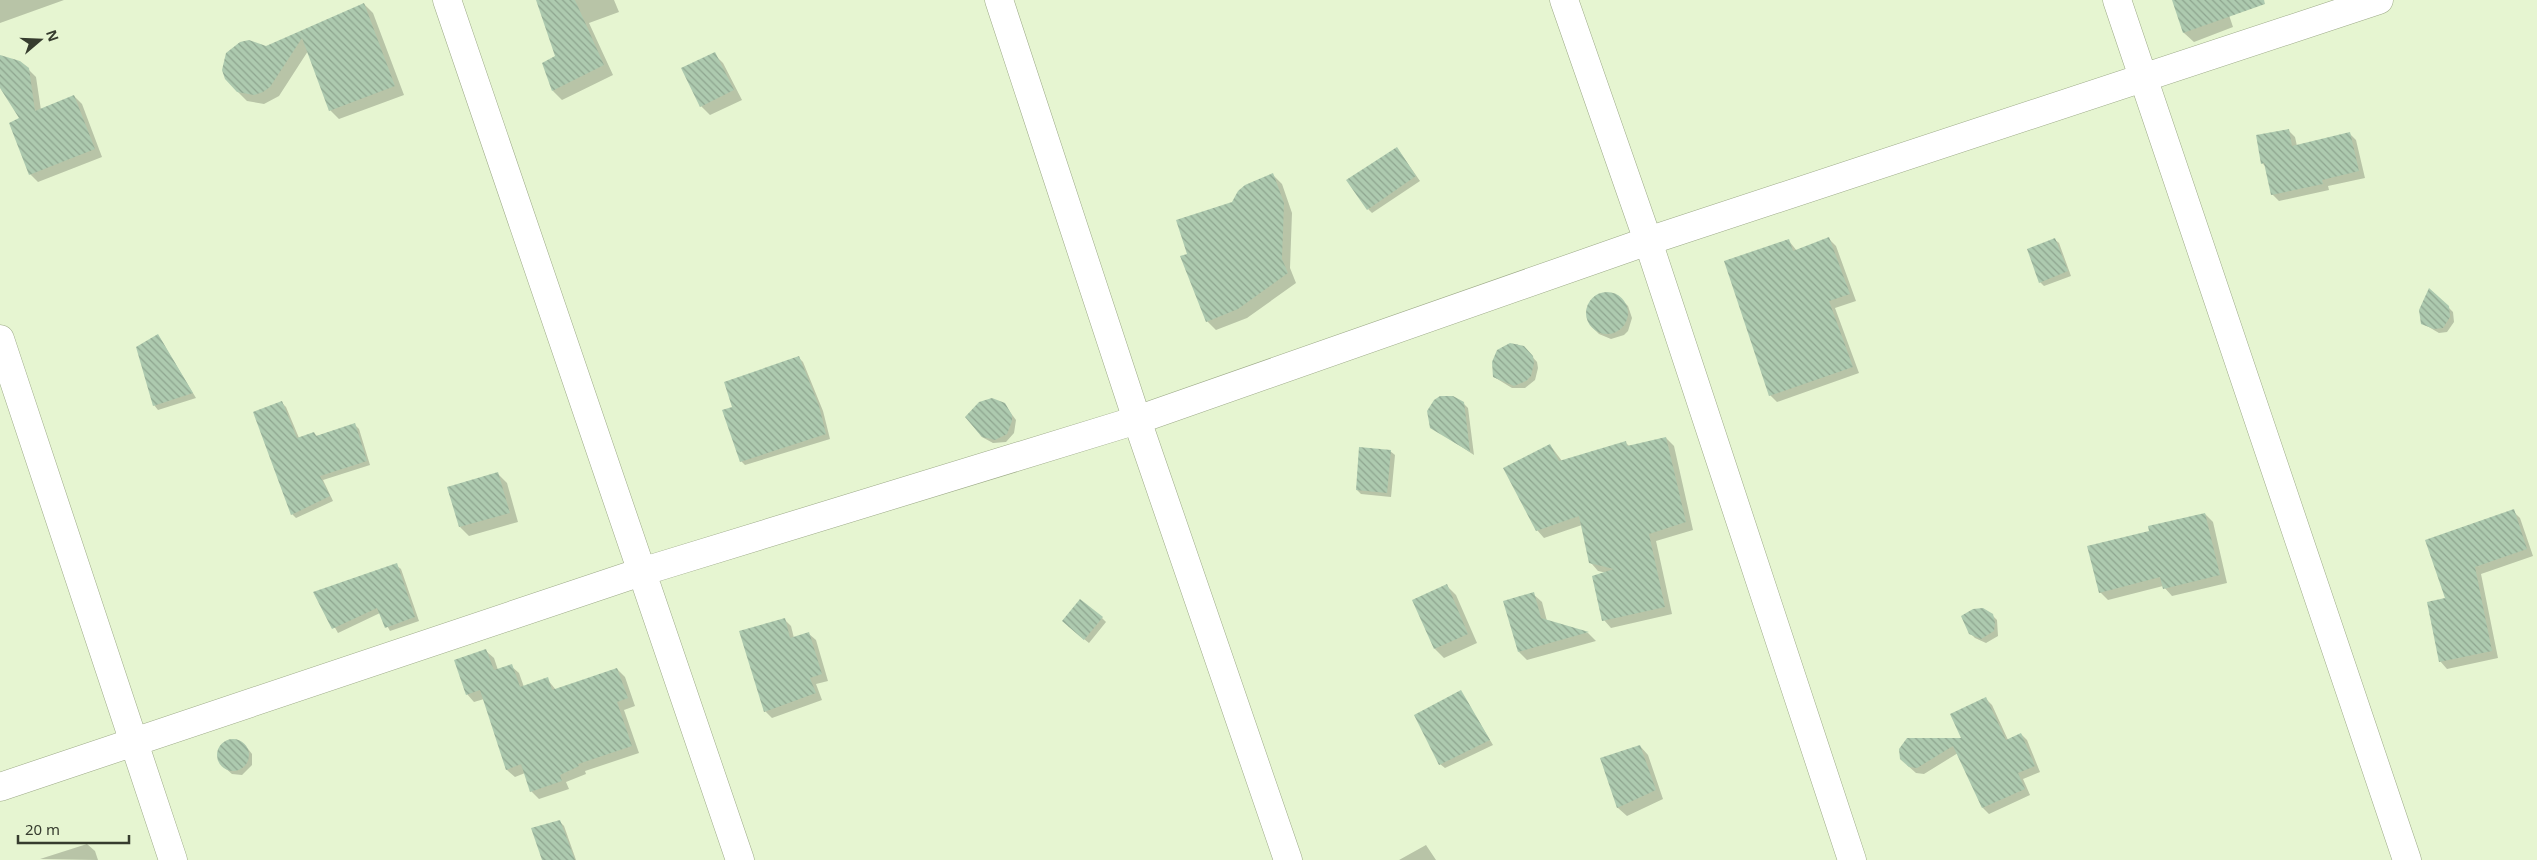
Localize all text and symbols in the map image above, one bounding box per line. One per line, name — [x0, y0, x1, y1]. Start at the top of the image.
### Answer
north arrow — [15, 15, 65, 65]
text: N — [42, 27, 64, 44]
scale bar — [18, 812, 129, 844]
text: 20 m — [25, 819, 60, 839]

